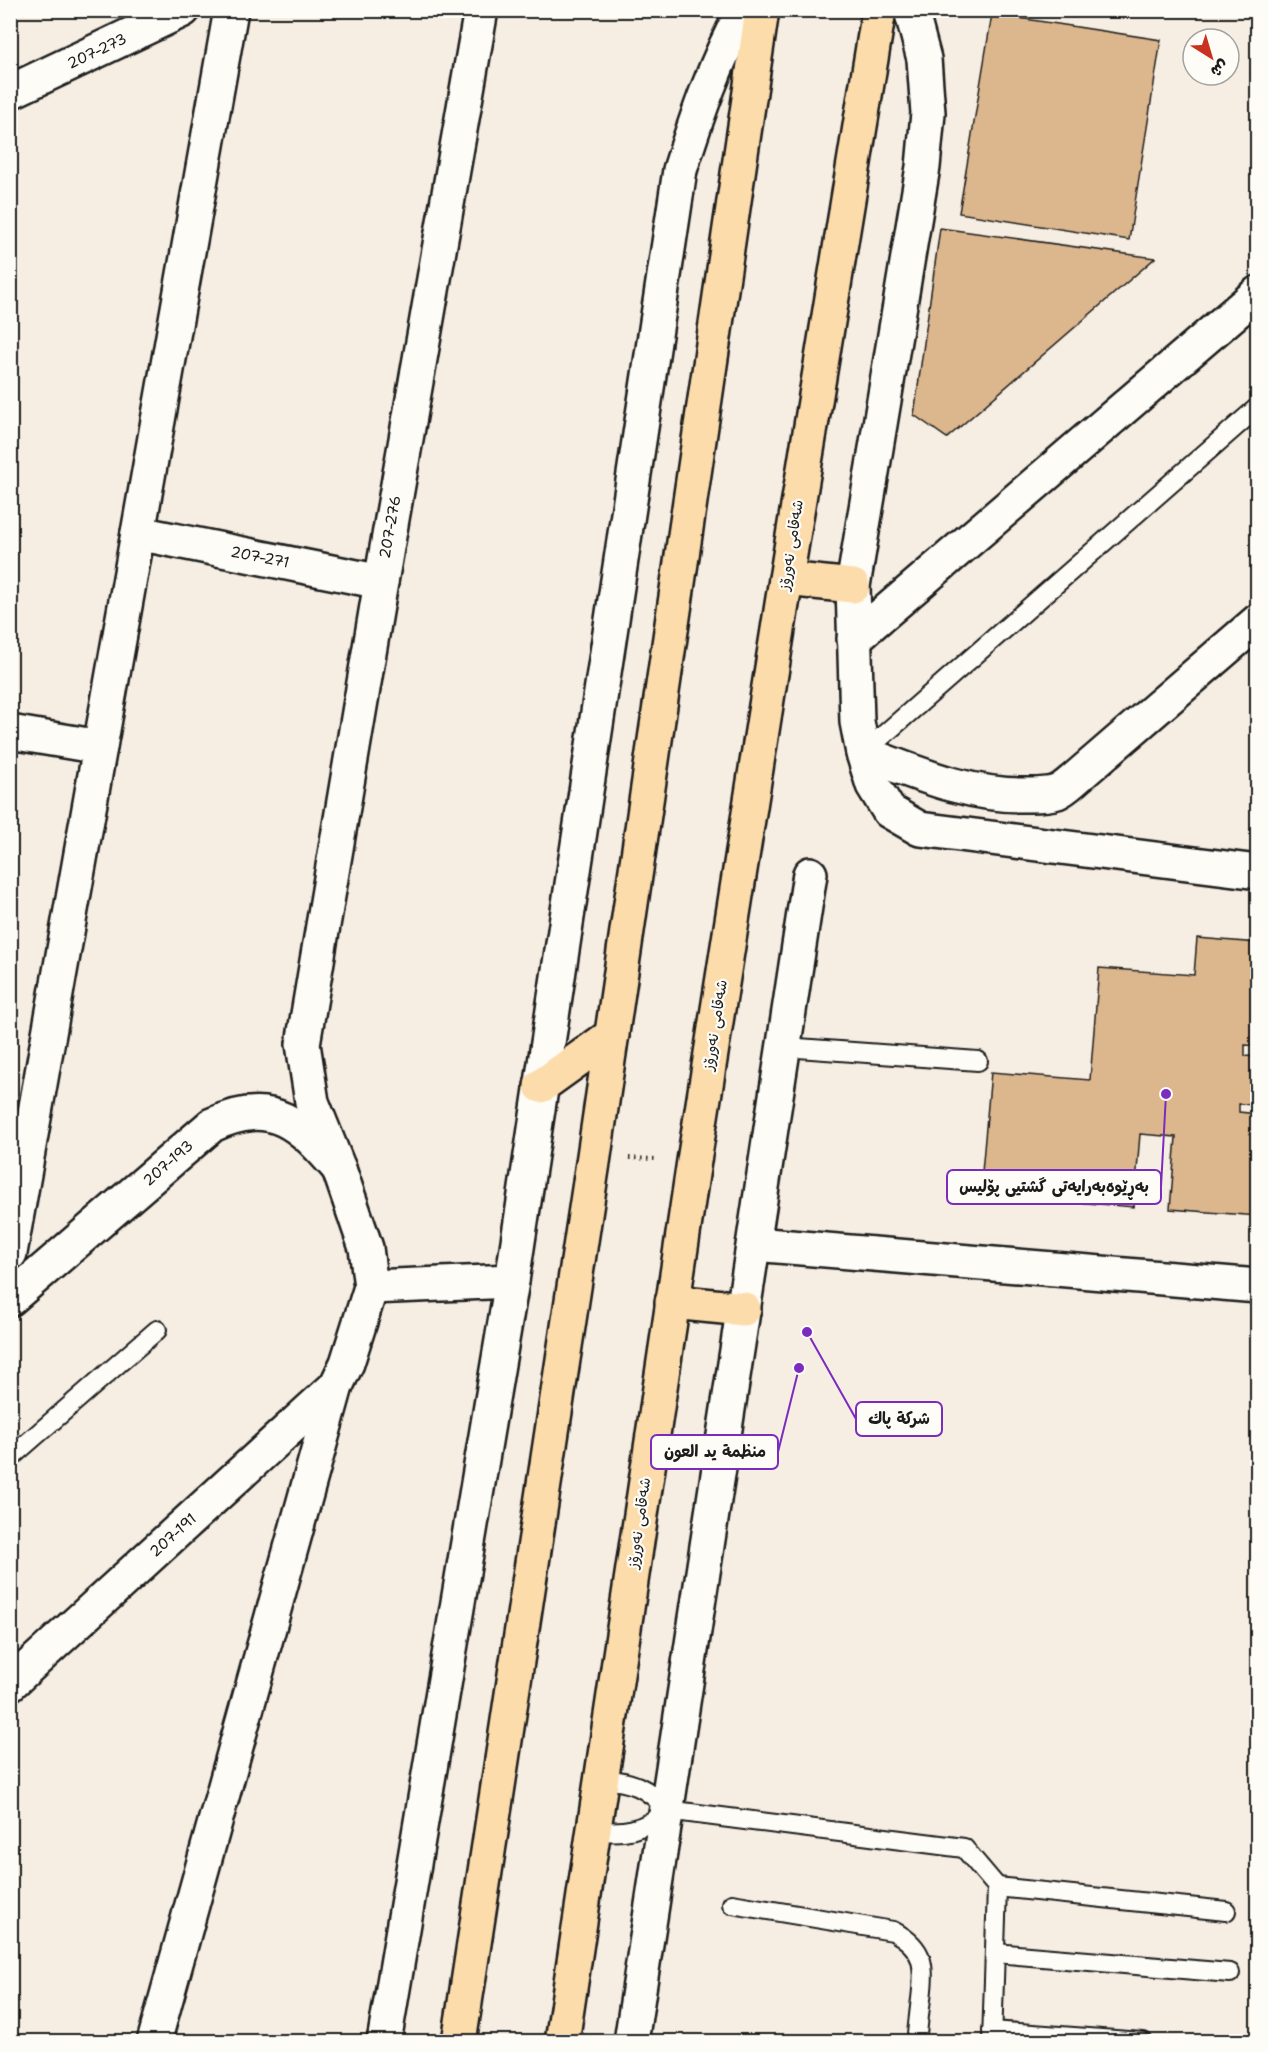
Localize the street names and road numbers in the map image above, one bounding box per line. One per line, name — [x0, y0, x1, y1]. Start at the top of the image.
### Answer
street label: 207-273 — [64, 29, 130, 73]
street label: 207-276 — [375, 494, 405, 560]
street label: شەقامی نەورۆز — [774, 498, 808, 593]
street label: 207-271 — [229, 542, 291, 572]
street label: شەقامی نەورۆز — [698, 978, 732, 1073]
street label: 207-193 — [139, 1136, 197, 1190]
street label: شەقامی نەورۆز — [623, 1476, 655, 1571]
street label: 207-191 — [145, 1509, 201, 1561]

